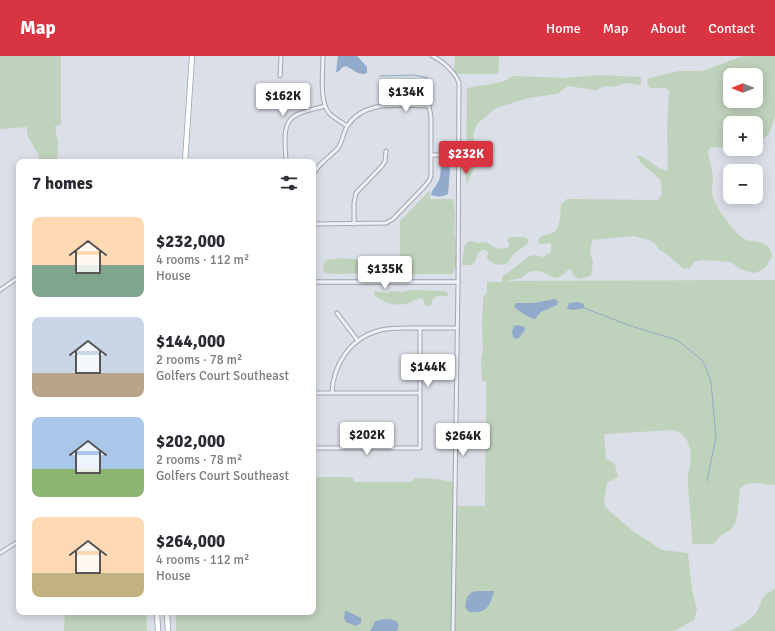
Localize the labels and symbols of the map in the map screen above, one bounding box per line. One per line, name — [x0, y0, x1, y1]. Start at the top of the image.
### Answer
north arrow — [723, 68, 763, 108]
pin: $134K — [378, 79, 434, 113]
pin: $162K — [255, 83, 311, 117]
pin: $232K — [438, 141, 494, 175]
pin: $135K — [357, 256, 413, 290]
pin: $144K — [400, 354, 456, 388]
pin: $202K — [339, 422, 395, 456]
pin: $264K — [435, 423, 491, 457]

